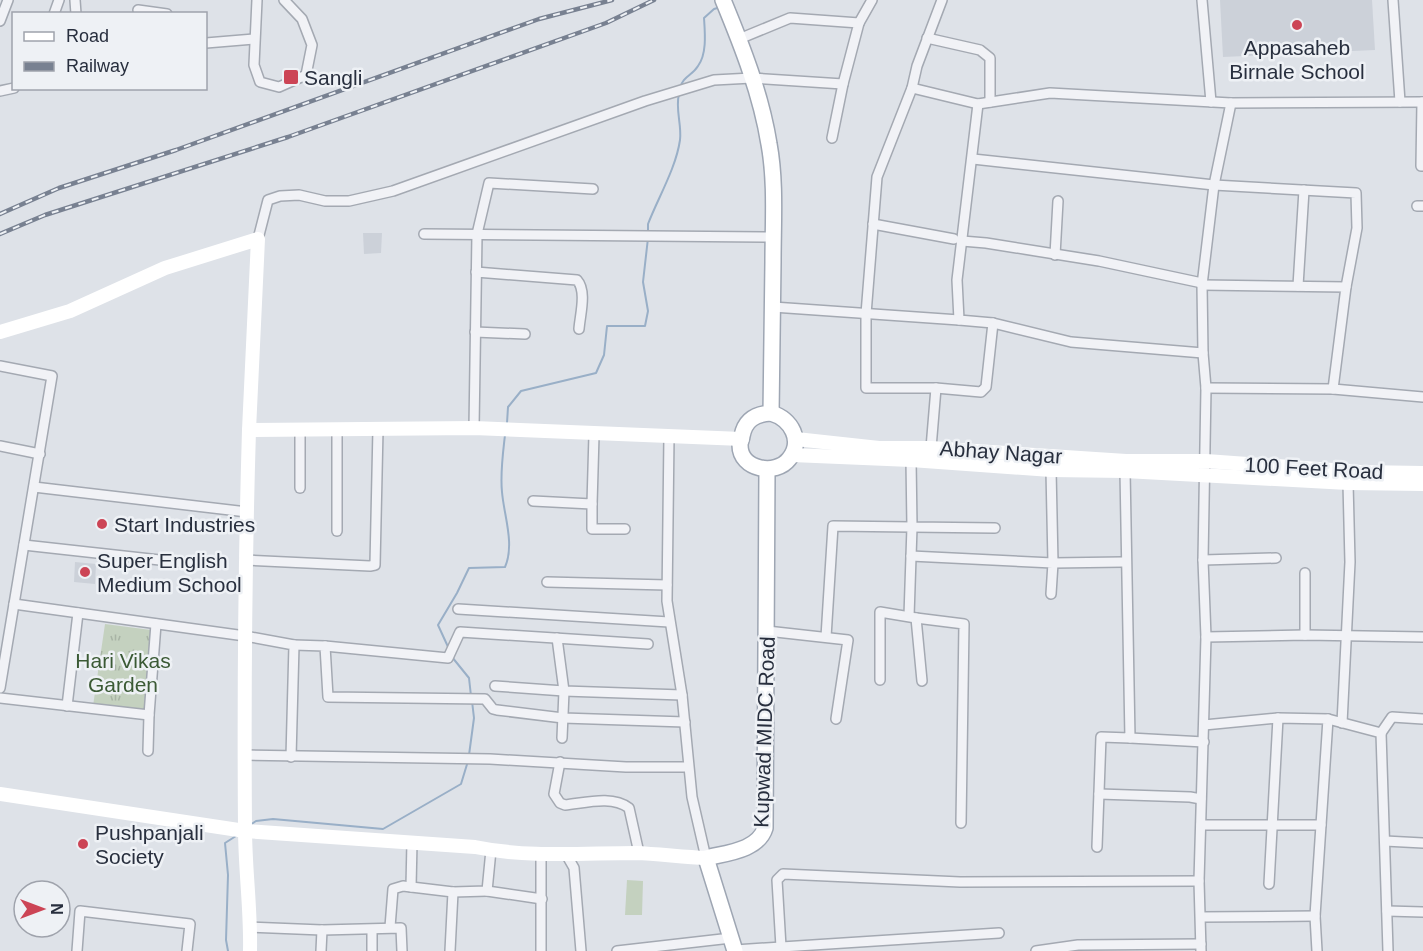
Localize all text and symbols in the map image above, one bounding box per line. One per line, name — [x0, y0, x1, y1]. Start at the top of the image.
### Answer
legend — [12, 12, 207, 90]
marker: Appasaheb Birnale School — [1290, 18, 1304, 32]
text: Road — [66, 26, 109, 46]
place label: Appasaheb Birnale School — [1229, 36, 1365, 83]
text: Railway — [66, 56, 129, 76]
place label: Sangli — [304, 66, 362, 89]
marker: Sangli — [282, 68, 300, 86]
street label: Abhay Nagar — [939, 436, 1063, 468]
street label: 100 Feet Road — [1244, 453, 1384, 483]
place label: Start Industries — [114, 513, 255, 536]
marker: Start Industries — [95, 517, 109, 531]
place label: Super English Medium School — [97, 549, 242, 596]
marker: Super English Medium School — [78, 565, 92, 579]
street label: Kupwad MIDC Road — [749, 636, 779, 828]
park label: Hari Vikas Garden — [75, 649, 171, 696]
place label: Pushpanjali Society — [95, 821, 204, 868]
marker: Pushpanjali Society — [76, 837, 90, 851]
north arrow — [12, 879, 72, 939]
text: N — [48, 903, 65, 915]

